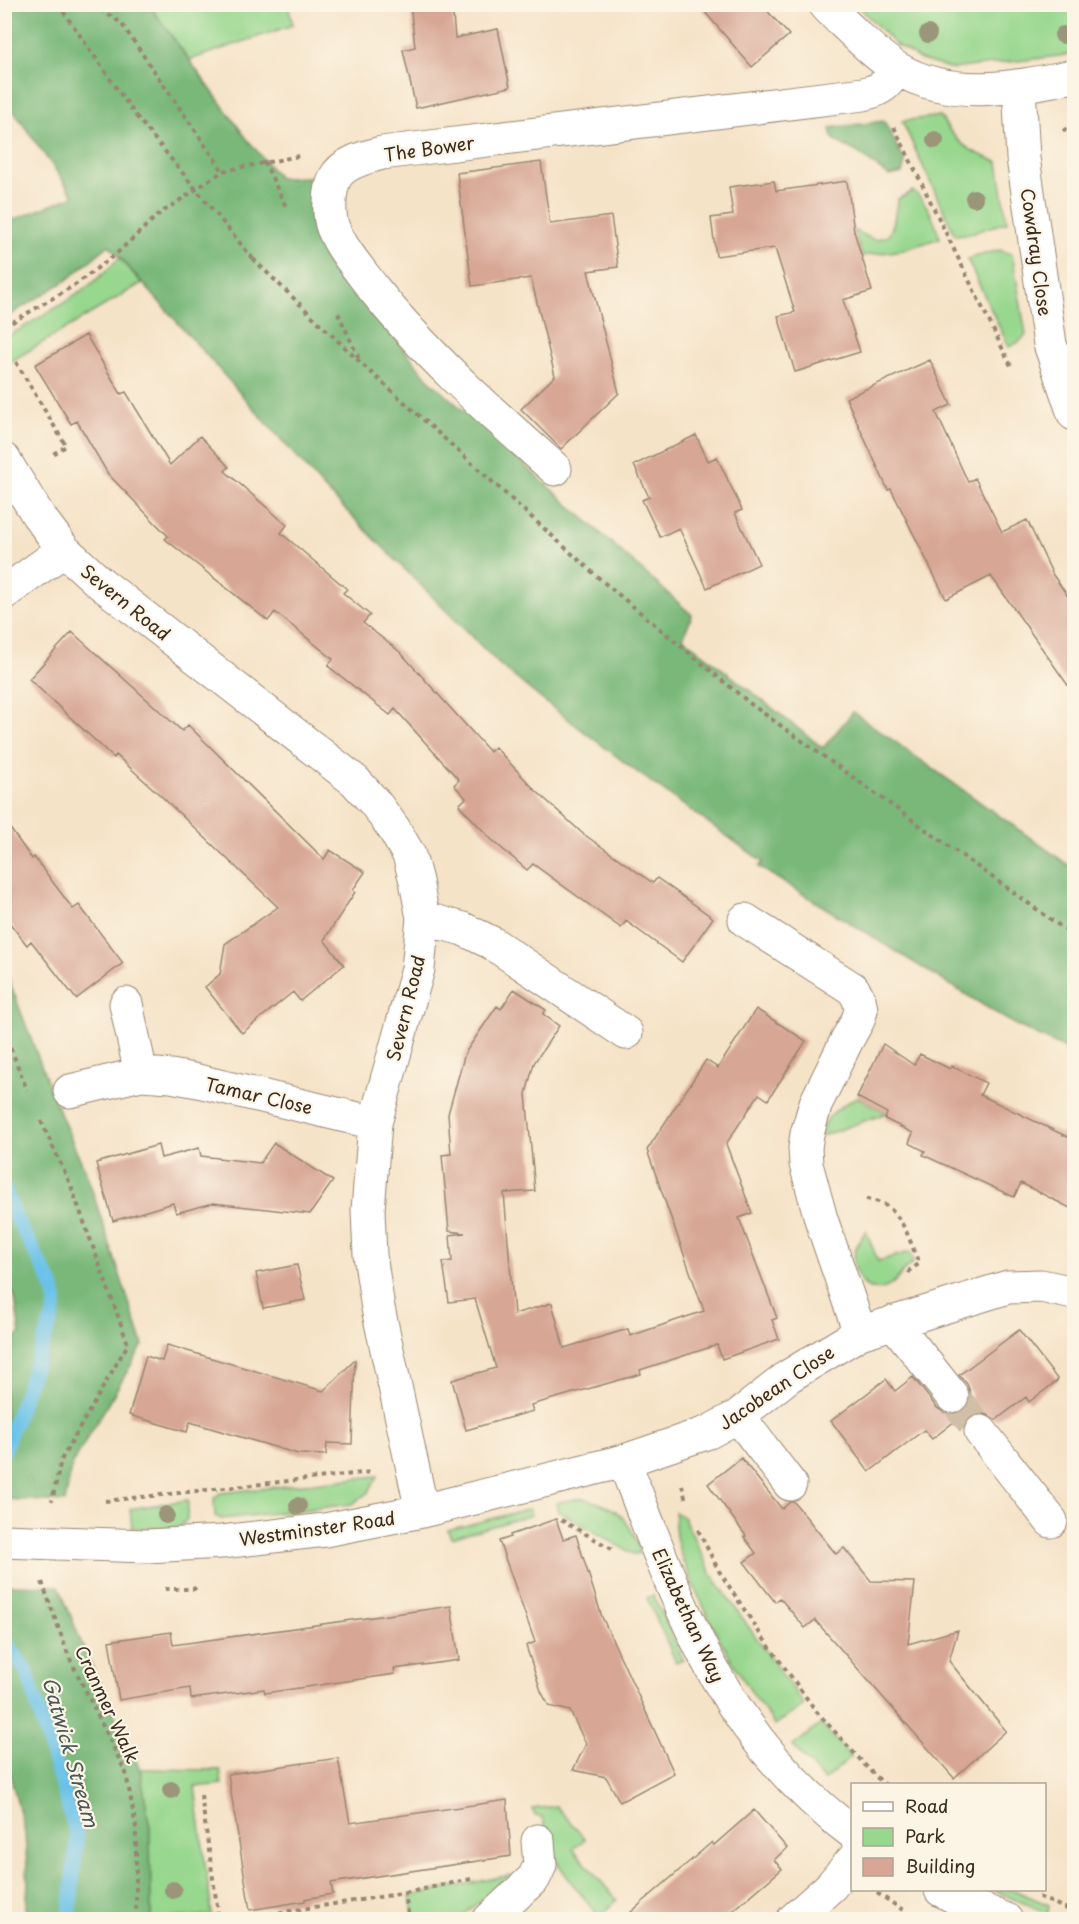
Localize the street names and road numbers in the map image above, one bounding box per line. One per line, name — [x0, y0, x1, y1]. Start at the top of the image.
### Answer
street label: The Bower — [382, 128, 477, 168]
street label: Cowdray Close — [1015, 186, 1059, 318]
street label: Severn Road — [75, 557, 177, 647]
street label: Severn Road — [379, 952, 431, 1064]
street label: Tamar Close — [203, 1070, 315, 1120]
street label: Jacobean Close — [713, 1338, 839, 1436]
street label: Westminster Road — [237, 1504, 397, 1552]
street label: Elizabethan Way — [646, 1543, 732, 1687]
street label: Cranmer Walk — [69, 1641, 147, 1767]

